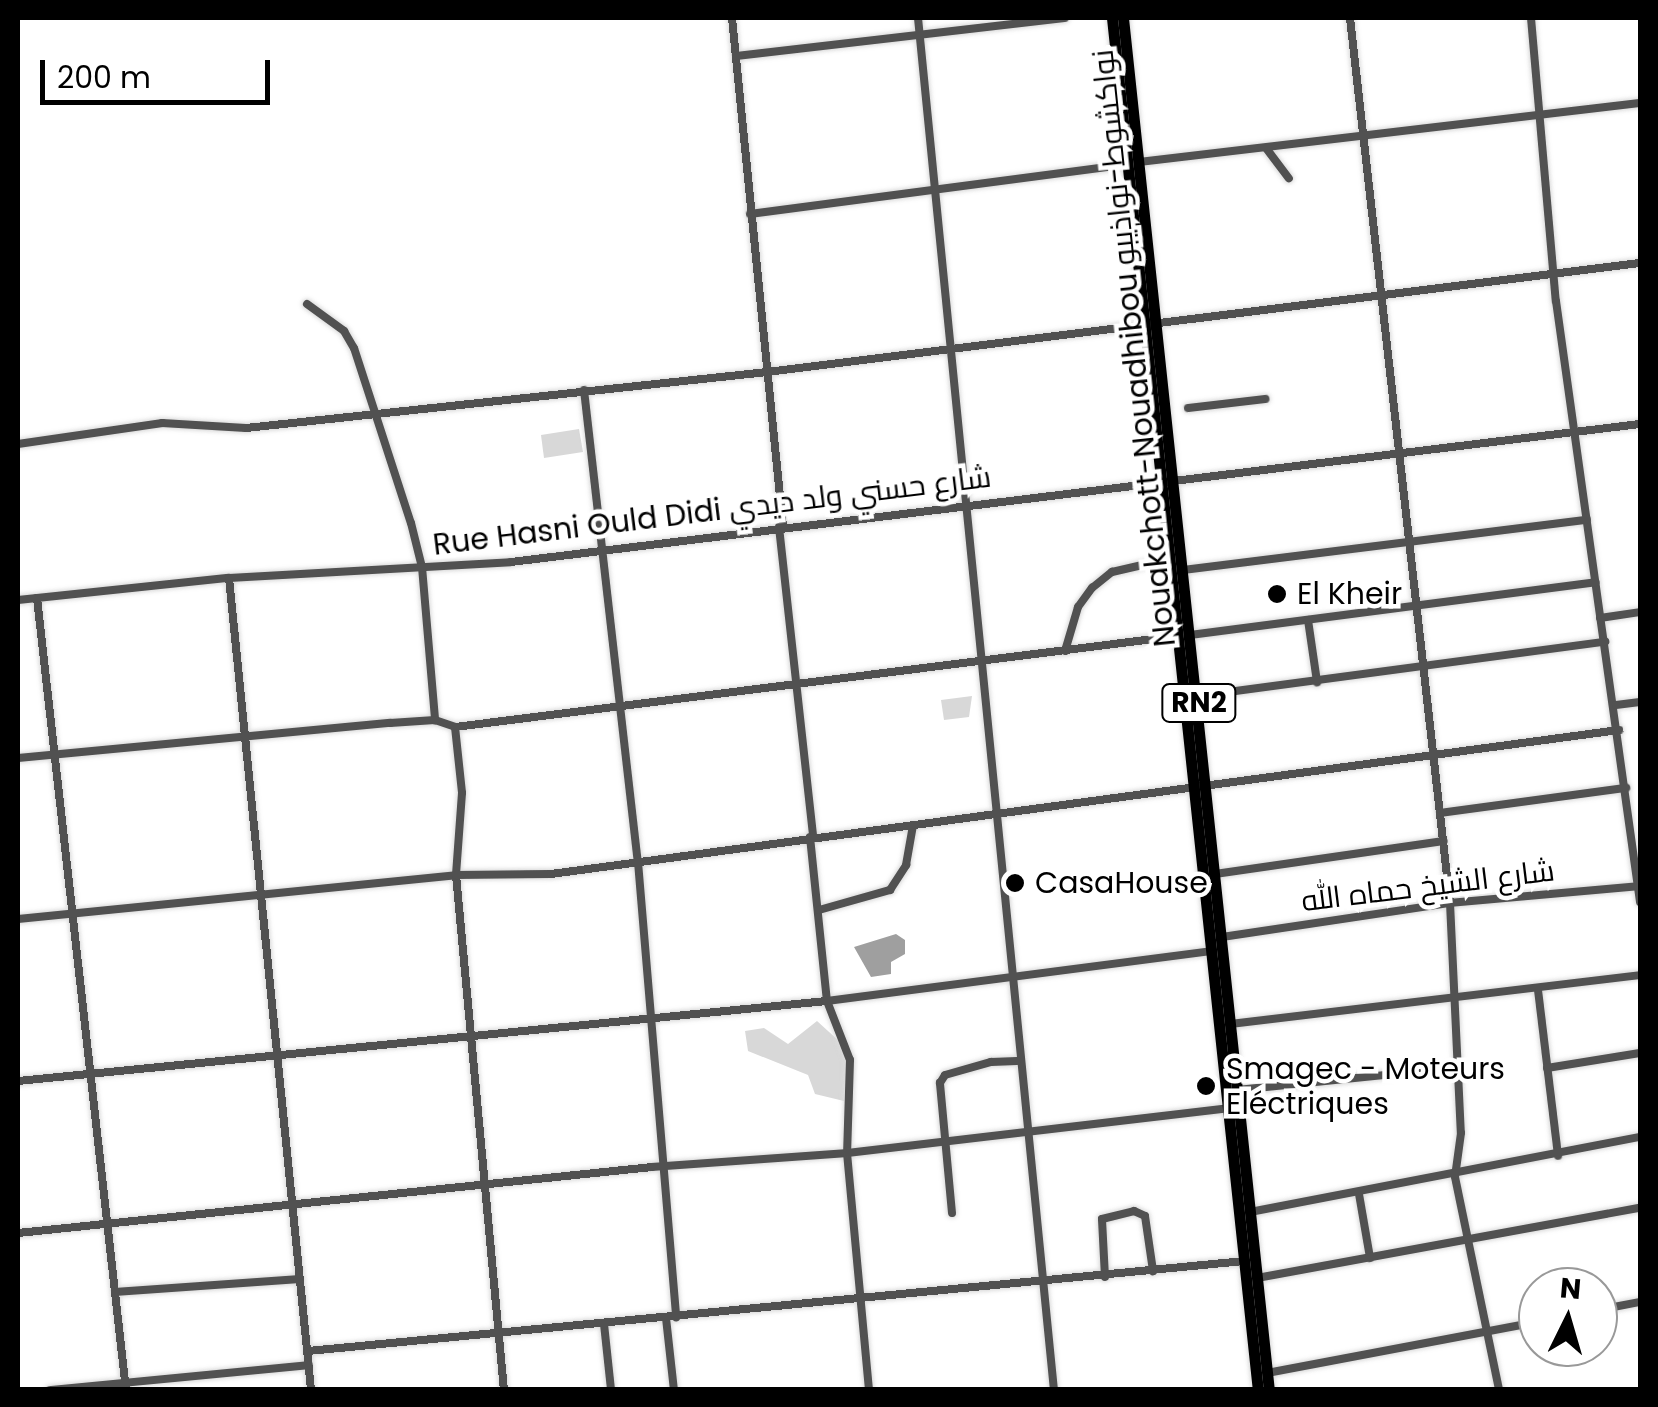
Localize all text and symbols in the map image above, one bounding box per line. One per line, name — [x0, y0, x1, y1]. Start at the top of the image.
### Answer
scale bar — [45, 40, 275, 102]
street label: Nouakchott-Nouadhibou نواكشوط-نواذيبو — [1085, 48, 1183, 648]
text: 200 m — [57, 56, 151, 99]
street label: Rue Hasni Ould Didi شارع حسني ولد ديدي — [431, 459, 993, 563]
place label: El Kheir — [1297, 576, 1402, 612]
marker: El Kheir — [1266, 583, 1288, 605]
road number: RN2 — [1159, 680, 1239, 726]
street label: شارع الشيخ حماه الله — [1299, 853, 1557, 919]
place label: CasaHouse — [1035, 865, 1208, 901]
marker: CasaHouse — [1004, 872, 1026, 894]
place label: Smagec - Moteurs Eléctriques — [1226, 1051, 1505, 1122]
marker: Smagec - Moteurs Eléctriques — [1195, 1075, 1217, 1097]
north arrow — [1518, 1267, 1618, 1367]
text: N — [1558, 1268, 1583, 1309]

